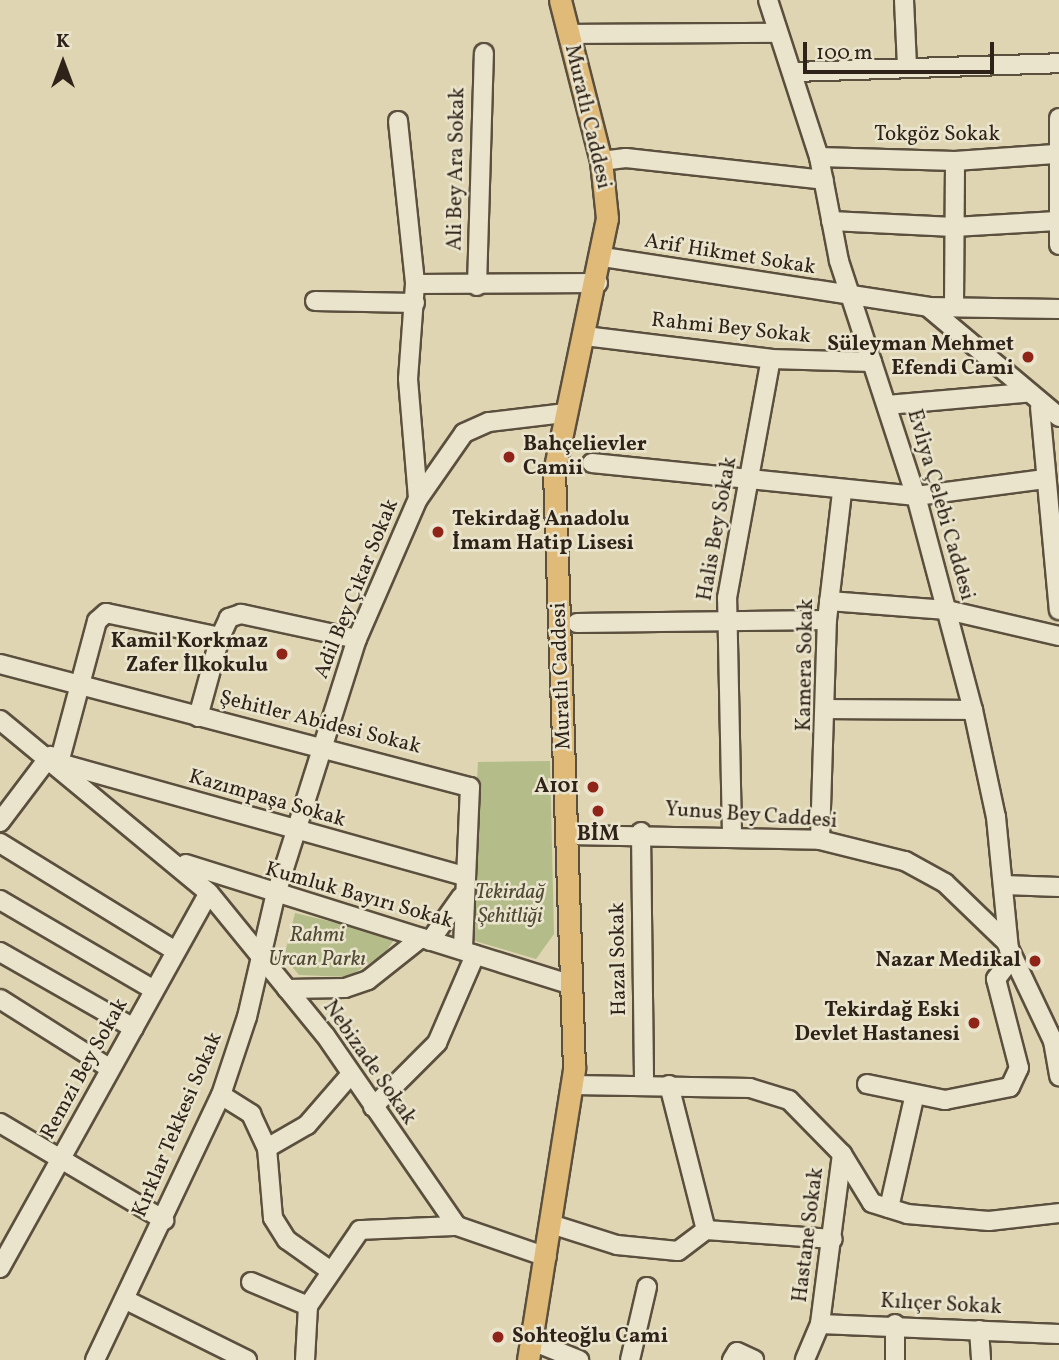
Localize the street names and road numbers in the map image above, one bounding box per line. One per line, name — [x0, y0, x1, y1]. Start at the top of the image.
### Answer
street label: Muratlı Caddesi — [558, 42, 616, 192]
street label: Ali Bey Ara Sokak — [443, 87, 471, 251]
street label: Tokgöz Sokak — [874, 122, 1000, 148]
street label: Arif Hikmet Sokak — [644, 229, 816, 281]
street label: Rahmi Bey Sokak — [650, 308, 812, 350]
street label: Evliya Çelebi Caddesi — [901, 407, 979, 603]
street label: Halis Bey Sokak — [693, 455, 743, 603]
street label: Adil Bey Çıkar Sokak — [309, 495, 405, 683]
street label: Kamera Sokak — [792, 598, 820, 732]
street label: Muratlı Caddesi — [547, 602, 577, 750]
street label: Şehitler Abidesi Sokak — [217, 686, 423, 760]
street label: Kazımpaşa Sokak — [186, 765, 348, 833]
street label: Yunus Bey Caddesi — [664, 797, 838, 835]
street label: Kumluk Bayırı Sokak — [262, 857, 456, 935]
street label: Hazal Sokak — [605, 902, 633, 1016]
street label: Remzi Bey Sokak — [36, 994, 134, 1144]
street label: Nebizade Sokak — [317, 996, 421, 1130]
street label: Kırklar Tekkesi Sokak — [127, 1028, 229, 1222]
street label: Hastane Sokak — [788, 1166, 830, 1304]
street label: Kılıçer Sokak — [880, 1289, 1002, 1321]

